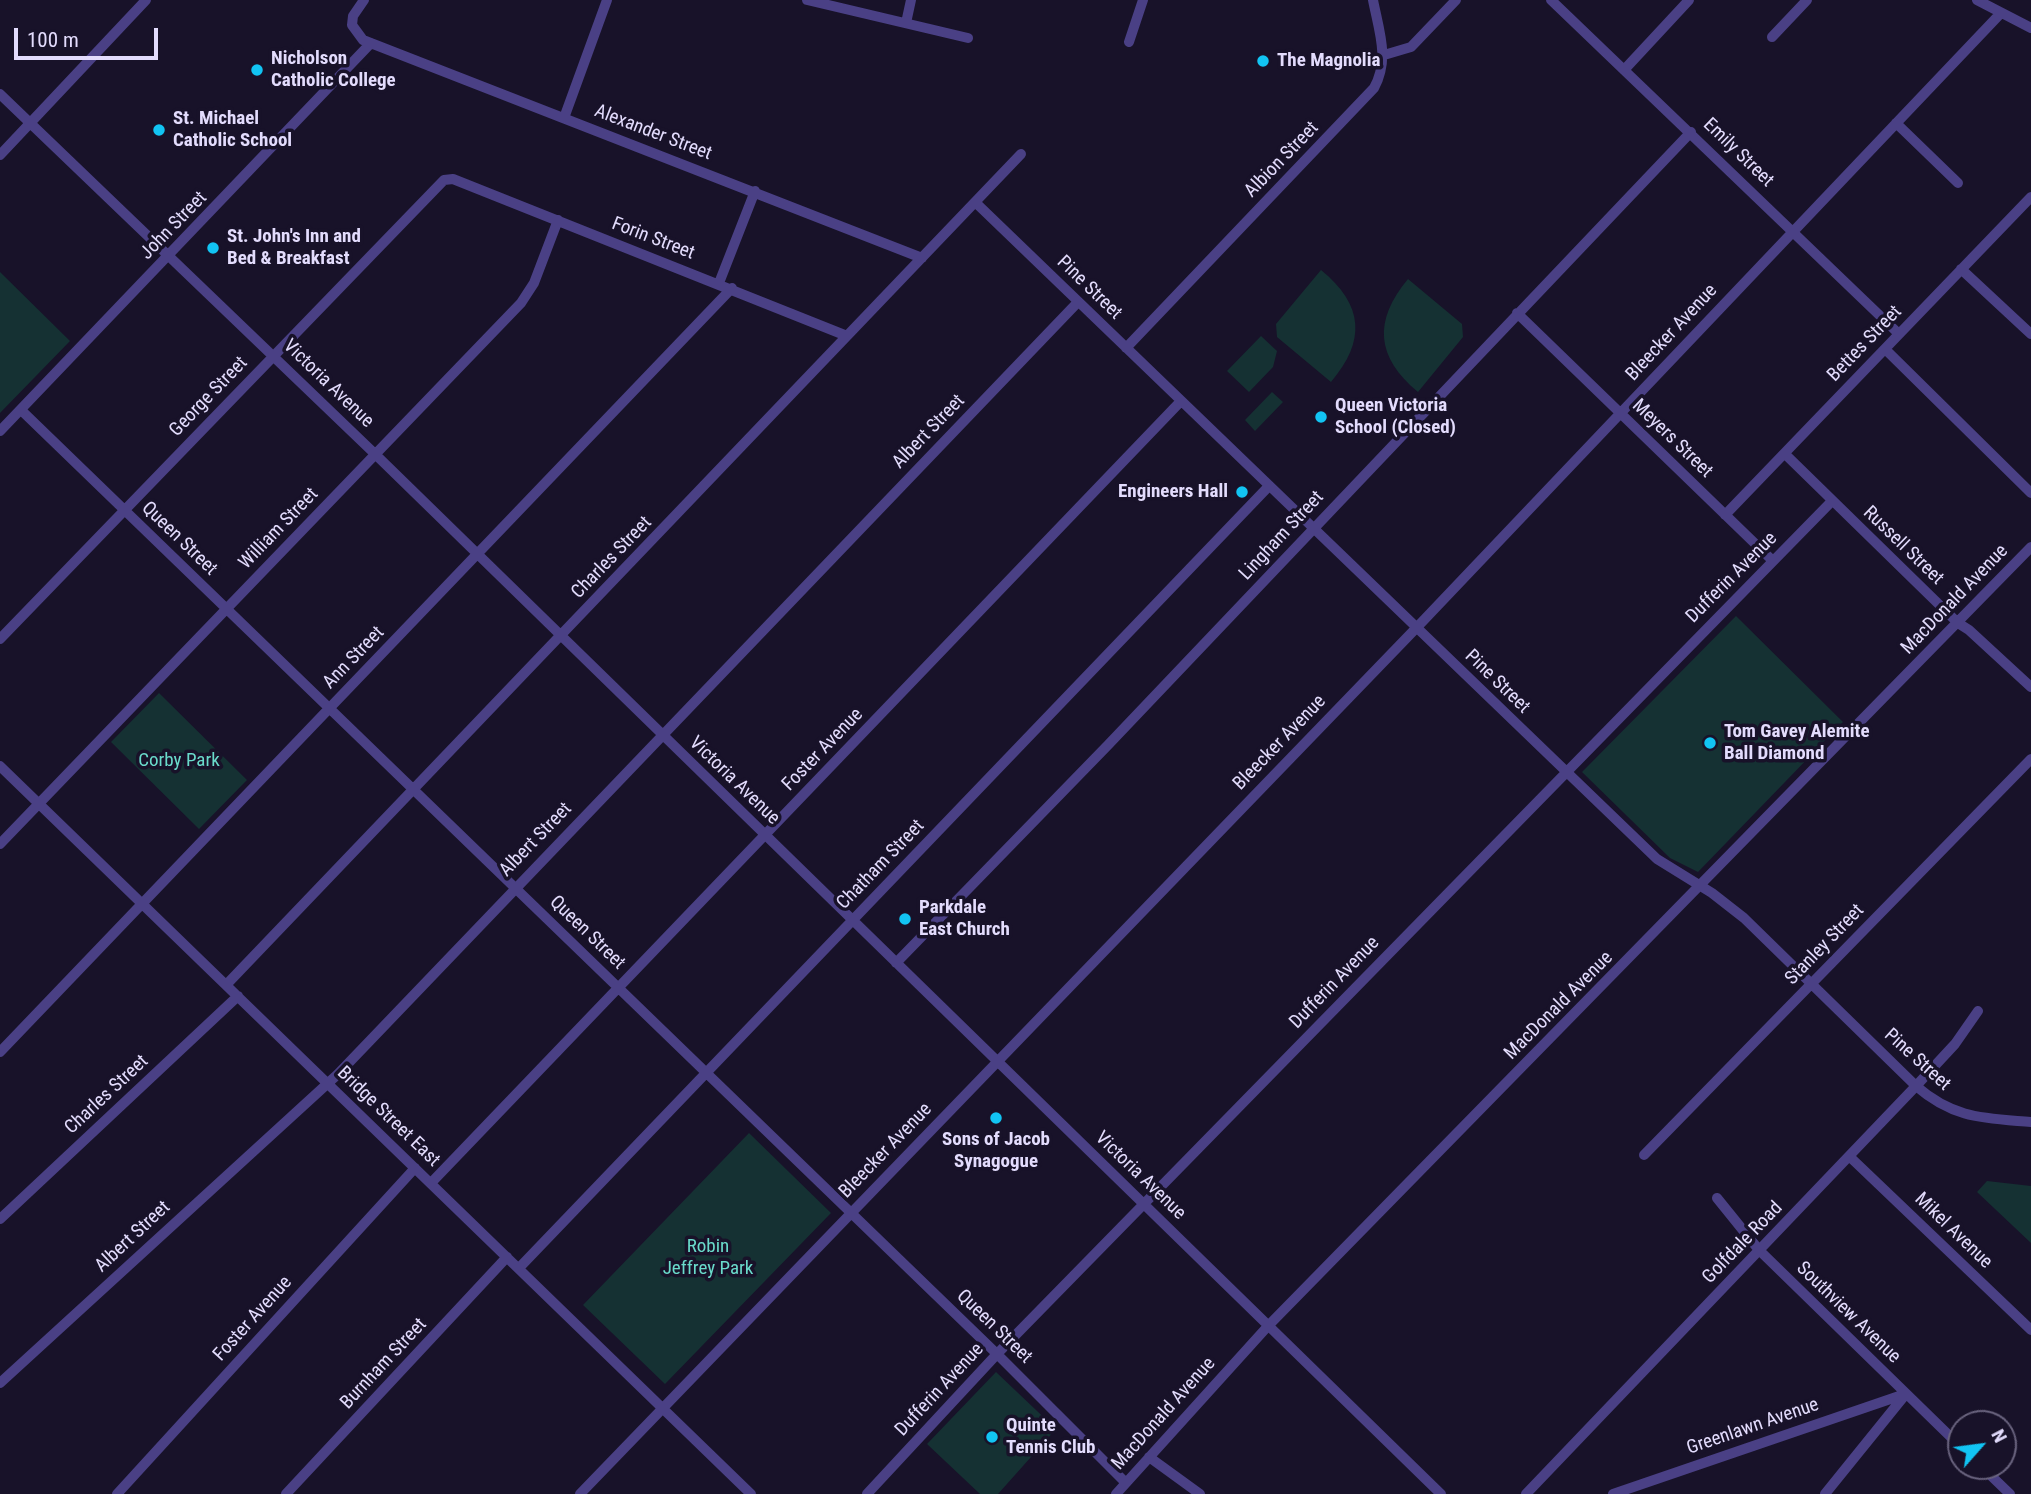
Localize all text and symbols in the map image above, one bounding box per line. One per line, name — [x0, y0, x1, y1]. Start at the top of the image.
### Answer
scale bar — [18, 14, 161, 58]
text: 100 m — [27, 28, 79, 52]
place label: Nicholson Catholic College — [271, 48, 396, 92]
place label: The Magnolia — [1277, 50, 1380, 72]
marker: The Magnolia — [1255, 53, 1271, 69]
marker: Nicholson Catholic College — [249, 62, 265, 78]
street label: Alexander Street — [591, 100, 715, 166]
place label: St. Michael Catholic School — [173, 108, 292, 152]
street label: Emily Street — [1698, 114, 1778, 192]
street label: Albion Street — [1240, 117, 1324, 203]
marker: St. Michael Catholic School — [151, 122, 167, 138]
street label: John Street — [136, 187, 212, 265]
street label: Forin Street — [608, 213, 698, 265]
place label: St. John's Inn and Bed & Breakfast — [227, 226, 361, 270]
marker: St. John's Inn and Bed & Breakfast — [205, 240, 221, 256]
street label: Pine Street — [1052, 251, 1126, 325]
street label: Bleecker Avenue — [1622, 280, 1722, 386]
street label: Bettes Street — [1823, 301, 1907, 387]
street label: Victoria Avenue — [278, 335, 378, 433]
street label: George Street — [165, 352, 253, 442]
street label: Albert Street — [888, 390, 970, 474]
place label: Queen Victoria School (Closed) — [1335, 395, 1456, 439]
street label: Meyers Street — [1627, 395, 1717, 483]
marker: Queen Victoria School (Closed) — [1313, 409, 1329, 425]
place label: Engineers Hall — [1118, 481, 1228, 503]
street label: William Street — [235, 484, 323, 574]
marker: Engineers Hall — [1234, 484, 1250, 500]
street label: Lingham Street — [1235, 487, 1329, 585]
street label: Queen Street — [136, 497, 222, 581]
street label: Russell Street — [1858, 502, 1948, 590]
street label: Charles Street — [567, 512, 657, 604]
street label: Dufferin Avenue — [1682, 528, 1782, 628]
street label: MacDonald Avenue — [1897, 540, 2013, 660]
street label: Ann Street — [319, 622, 389, 694]
street label: Pine Street — [1460, 645, 1534, 719]
street label: Bleecker Avenue — [1229, 691, 1331, 795]
street label: Foster Avenue — [778, 704, 868, 796]
place label: Tom Gavey Alemite Ball Diamond — [1724, 721, 1870, 765]
street label: Victoria Avenue — [684, 732, 784, 830]
marker: Tom Gavey Alemite Ball Diamond — [1702, 735, 1718, 751]
park label: Corby Park — [138, 750, 220, 772]
street label: Albert Street — [495, 798, 577, 882]
street label: Chatham Street — [832, 815, 930, 915]
street label: Queen Street — [544, 891, 630, 975]
place label: Parkdale East Church — [919, 897, 1010, 941]
street label: Stanley Street — [1781, 900, 1869, 990]
marker: Parkdale East Church — [897, 911, 913, 927]
street label: Dufferin Avenue — [1285, 932, 1385, 1034]
street label: MacDonald Avenue — [1500, 947, 1618, 1065]
street label: Pine Street — [1879, 1024, 1955, 1096]
street label: Charles Street — [61, 1051, 153, 1139]
street label: Bridge Street East — [332, 1062, 444, 1172]
street label: Bleecker Avenue — [835, 1099, 937, 1203]
marker: Sons of Jacob Synagogue — [988, 1110, 1004, 1126]
street label: Victoria Avenue — [1090, 1127, 1190, 1225]
place label: Sons of Jacob Synagogue — [942, 1129, 1050, 1173]
street label: Mikel Avenue — [1909, 1188, 1997, 1274]
street label: Albert Street — [91, 1196, 175, 1278]
street label: Golfdale Road — [1698, 1197, 1788, 1289]
park label: Robin Jeffrey Park — [663, 1236, 753, 1280]
street label: Southview Avenue — [1791, 1258, 1905, 1368]
street label: Foster Avenue — [209, 1272, 297, 1366]
street label: Queen Street — [951, 1285, 1037, 1369]
street label: Burnham Street — [336, 1314, 432, 1414]
street label: Dufferin Avenue — [891, 1339, 989, 1441]
street label: MacDonald Avenue — [1107, 1353, 1221, 1475]
street label: Greenlawn Avenue — [1684, 1394, 1822, 1460]
north arrow — [1947, 1410, 2017, 1480]
place label: Quinte Tennis Club — [1006, 1415, 1095, 1459]
text: N — [1986, 1425, 2012, 1446]
marker: Quinte Tennis Club — [984, 1429, 1000, 1445]

